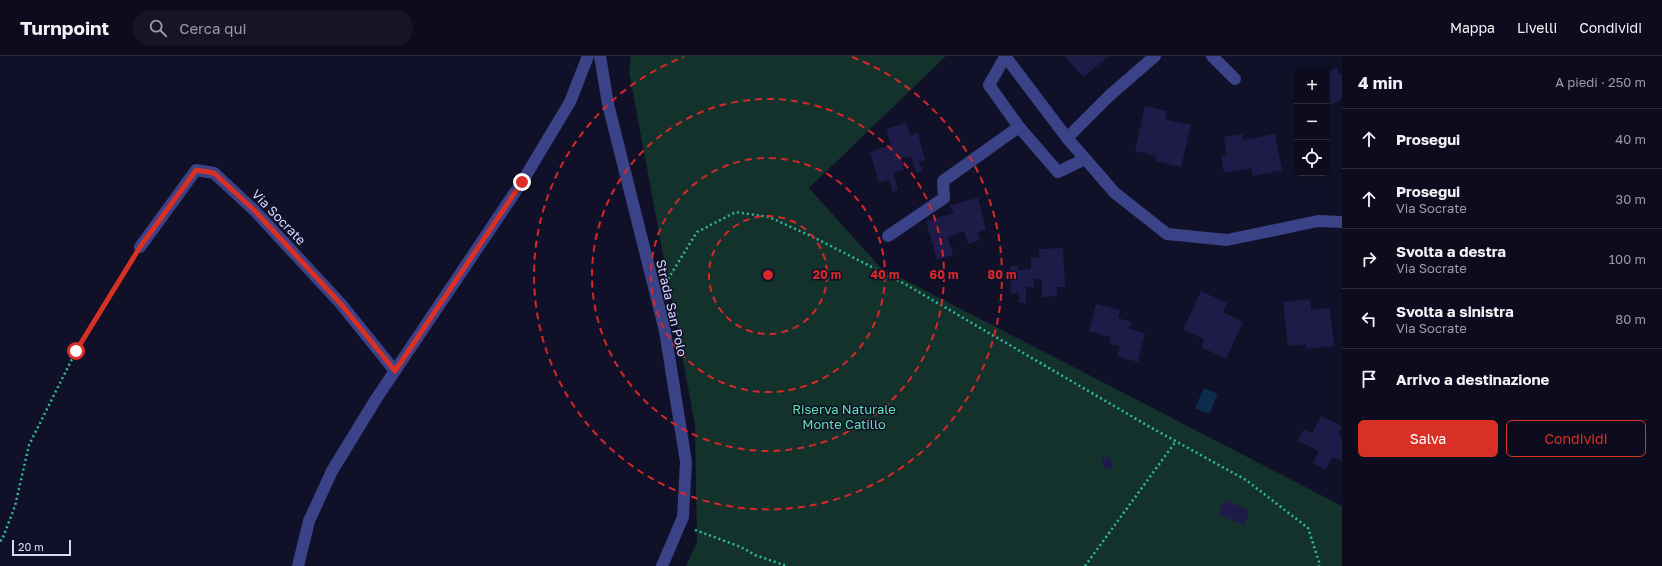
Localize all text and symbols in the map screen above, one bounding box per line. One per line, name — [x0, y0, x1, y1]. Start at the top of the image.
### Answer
search box — [133, 10, 413, 46]
text: Turnpoint — [20, 16, 109, 39]
icon: search — [147, 17, 169, 39]
text: Cerca qui — [179, 19, 247, 37]
text: Mappa — [1450, 19, 1495, 36]
text: Livelli — [1517, 19, 1557, 36]
text: Condividi — [1579, 19, 1642, 36]
map controls — [1294, 68, 1330, 176]
button: + — [1294, 68, 1330, 104]
text: 4 min — [1358, 72, 1403, 93]
text: A piedi · 250 m — [1555, 74, 1646, 90]
button: − — [1294, 104, 1330, 140]
icon: ahead — [1358, 128, 1380, 150]
text: Prosegui — [1396, 130, 1460, 148]
text: 40 m — [1615, 131, 1646, 147]
button: locate — [1294, 140, 1330, 176]
route end — [513, 173, 531, 191]
text: Prosegui — [1396, 182, 1460, 200]
street label: Via Socrate — [249, 186, 309, 248]
icon: ahead — [1358, 188, 1380, 210]
text: 30 m — [1616, 191, 1646, 207]
text: Via Socrate — [1396, 200, 1467, 216]
text: Svolta a destra — [1396, 242, 1506, 260]
icon: right — [1358, 248, 1380, 270]
text: 100 m — [1609, 251, 1646, 267]
street label: Strada San Polo — [653, 258, 691, 358]
text: Via Socrate — [1396, 260, 1467, 276]
text: 20 m — [813, 267, 841, 282]
text: 40 m — [871, 267, 899, 282]
text: 60 m — [930, 267, 958, 282]
text: 80 m — [988, 267, 1016, 282]
centre of rings — [761, 268, 775, 282]
text: Svolta a sinistra — [1396, 302, 1514, 320]
icon: left — [1358, 308, 1380, 330]
text: 80 m — [1615, 311, 1646, 327]
text: Via Socrate — [1396, 320, 1467, 336]
route start — [67, 342, 85, 360]
icon: arrive — [1358, 368, 1380, 390]
text: Arrivo a destinazione — [1396, 370, 1549, 388]
park label: Riserva Naturale Monte Catillo — [792, 401, 896, 432]
button: Salva — [1358, 420, 1498, 457]
button: Condividi — [1506, 420, 1646, 457]
scale bar — [12, 538, 71, 557]
text: 20 m — [18, 540, 44, 553]

